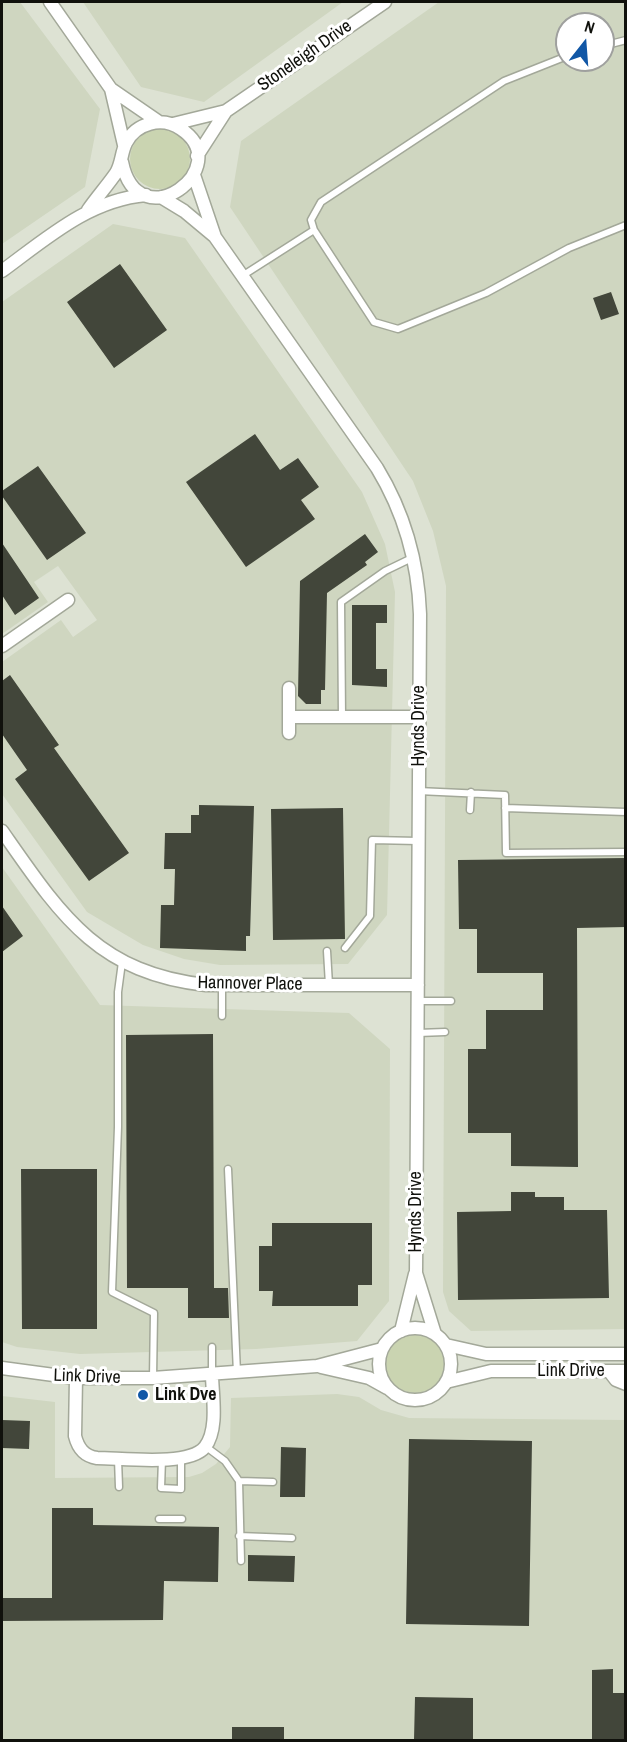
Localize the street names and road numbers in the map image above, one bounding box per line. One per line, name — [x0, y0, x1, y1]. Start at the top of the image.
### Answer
street label: Stoneleigh Drive — [254, 16, 356, 96]
street label: Hynds Drive — [408, 685, 430, 767]
street label: Hannover Place — [197, 972, 303, 996]
street label: Hynds Drive — [405, 1171, 427, 1253]
street label: Link Drive — [537, 1360, 605, 1382]
street label: Link Drive — [53, 1365, 121, 1389]

